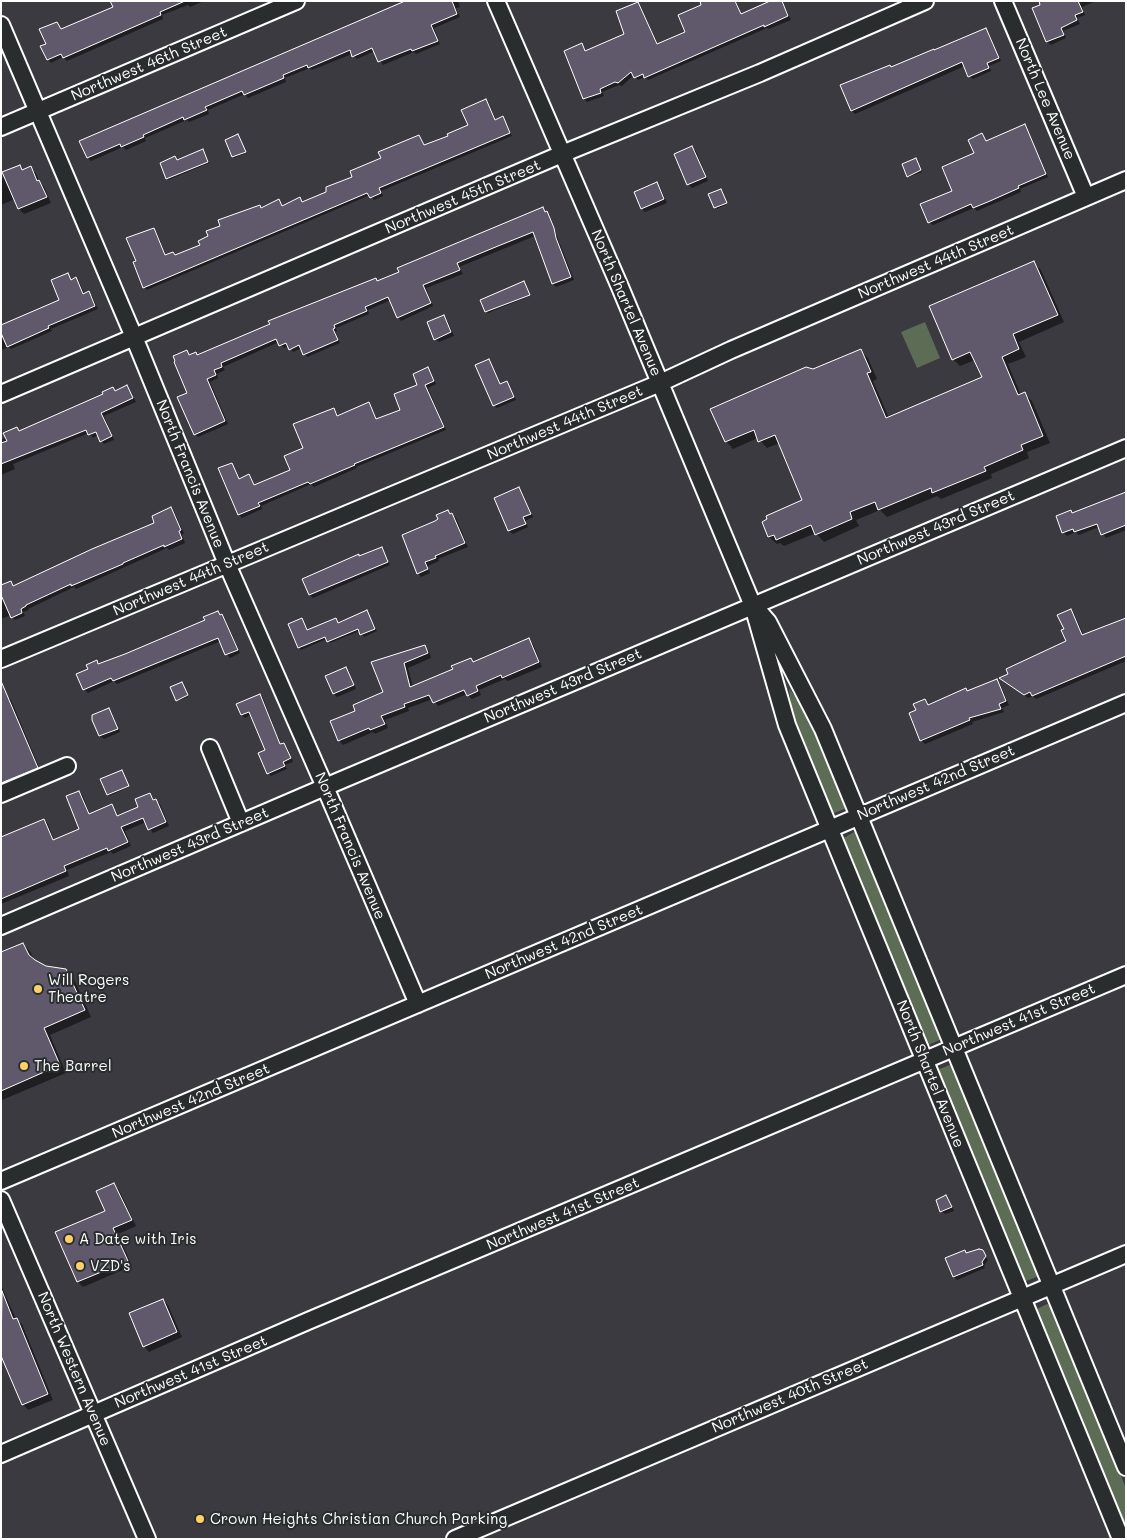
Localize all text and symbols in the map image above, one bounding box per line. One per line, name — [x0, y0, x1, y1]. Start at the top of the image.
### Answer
street label: Northwest 46th Street — [68, 23, 230, 105]
street label: North Lee Avenue — [1011, 35, 1079, 163]
street label: Northwest 45th Street — [382, 156, 544, 238]
street label: Northwest 44th Street — [855, 221, 1017, 303]
street label: North Shartel Avenue — [587, 227, 665, 379]
street label: Northwest 44th Street — [484, 382, 646, 464]
street label: North Francis Avenue — [152, 397, 228, 551]
street label: Northwest 43rd Street — [855, 487, 1017, 569]
street label: Northwest 44th Street — [110, 538, 272, 620]
street label: Northwest 43rd Street — [482, 645, 644, 727]
street label: Northwest 42nd Street — [854, 742, 1018, 824]
street label: North Francis Avenue — [311, 770, 389, 922]
street label: Northwest 43rd Street — [109, 804, 271, 886]
street label: Northwest 42nd Street — [482, 901, 646, 983]
place label: Will Rogers Theatre — [48, 971, 129, 1006]
street label: Northwest 41st Street — [940, 980, 1098, 1060]
marker: Will Rogers Theatre — [32, 983, 44, 995]
street label: North Shartel Avenue — [892, 998, 968, 1150]
place label: The Barrel — [34, 1057, 112, 1075]
marker: The Barrel — [18, 1060, 30, 1072]
street label: Northwest 42nd Street — [109, 1060, 273, 1142]
street label: Northwest 41st Street — [484, 1174, 642, 1254]
place label: A Date with Iris — [79, 1230, 197, 1248]
marker: A Date with Iris — [63, 1233, 75, 1245]
place label: VZD's — [90, 1257, 131, 1275]
marker: VZD's — [74, 1260, 86, 1272]
street label: North Western Avenue — [33, 1289, 115, 1449]
street label: Northwest 41st Street — [112, 1332, 270, 1412]
street label: Northwest 40th Street — [709, 1355, 871, 1437]
place label: Crown Heights Christian Church Parking — [210, 1510, 507, 1528]
marker: Crown Heights Christian Church Parking — [194, 1513, 206, 1525]

